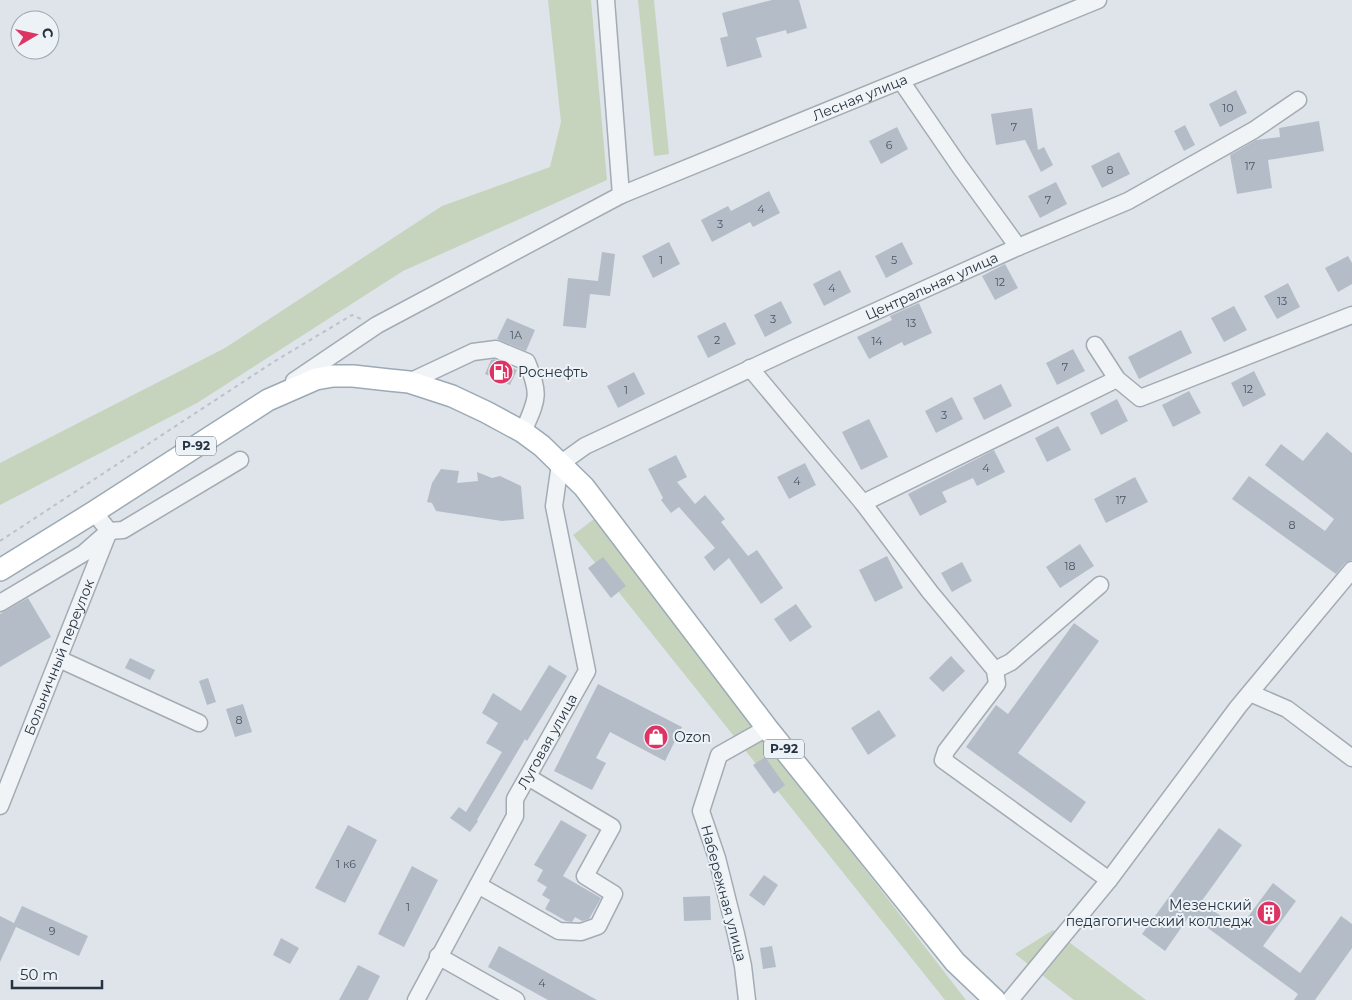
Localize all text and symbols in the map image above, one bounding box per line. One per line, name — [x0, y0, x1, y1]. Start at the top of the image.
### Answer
north arrow — [10, 10, 60, 60]
text: С — [38, 27, 58, 39]
street label: Лесная улица — [810, 70, 910, 125]
house number: 10 — [1222, 101, 1234, 115]
house number: 7 — [1011, 120, 1017, 134]
house number: 6 — [886, 138, 893, 152]
house number: 17 — [1245, 159, 1255, 173]
house number: 8 — [1106, 163, 1114, 177]
house number: 7 — [1045, 193, 1051, 207]
house number: 4 — [757, 202, 765, 216]
house number: 3 — [717, 217, 723, 231]
street label: Центральная улица — [862, 248, 1001, 324]
house number: 1 — [659, 253, 663, 267]
house number: 5 — [891, 253, 897, 267]
house number: 12 — [995, 275, 1005, 289]
house number: 4 — [828, 281, 836, 295]
house number: 13 — [1277, 294, 1287, 308]
house number: 3 — [770, 312, 776, 326]
house number: 13 — [906, 316, 916, 330]
house number: 1А — [510, 328, 523, 342]
house number: 2 — [714, 333, 720, 347]
house number: 14 — [871, 334, 883, 348]
fuel station icon: Роснефть — [488, 359, 514, 385]
house number: 7 — [1062, 360, 1068, 374]
place label: Роснефть — [518, 363, 588, 381]
house number: 12 — [1243, 382, 1253, 396]
house number: 1 — [624, 383, 628, 397]
house number: 3 — [941, 408, 947, 422]
road number: Р-92 — [176, 436, 216, 456]
house number: 4 — [982, 461, 990, 475]
house number: 4 — [793, 474, 801, 488]
house number: 17 — [1116, 493, 1126, 507]
house number: 8 — [1288, 518, 1296, 532]
house number: 18 — [1065, 559, 1076, 573]
street label: Больничный переулок — [20, 576, 98, 738]
street label: Луговая улица — [513, 691, 581, 792]
house number: 8 — [235, 713, 243, 727]
shop icon: Ozon — [643, 724, 669, 750]
place label: Ozon — [674, 728, 711, 746]
road number: Р-92 — [764, 740, 804, 759]
street label: Набережная улица — [697, 823, 751, 963]
house number: 1 к6 — [336, 857, 356, 871]
place label: Мезенский педагогический колледж — [1066, 896, 1252, 930]
house number: 1 — [406, 900, 410, 914]
building icon: Мезенский педагогический колледж — [1256, 900, 1282, 926]
house number: 9 — [49, 924, 56, 938]
scale bar — [12, 958, 102, 990]
text: 50 m — [20, 965, 58, 984]
house number: 4 — [538, 976, 546, 990]

